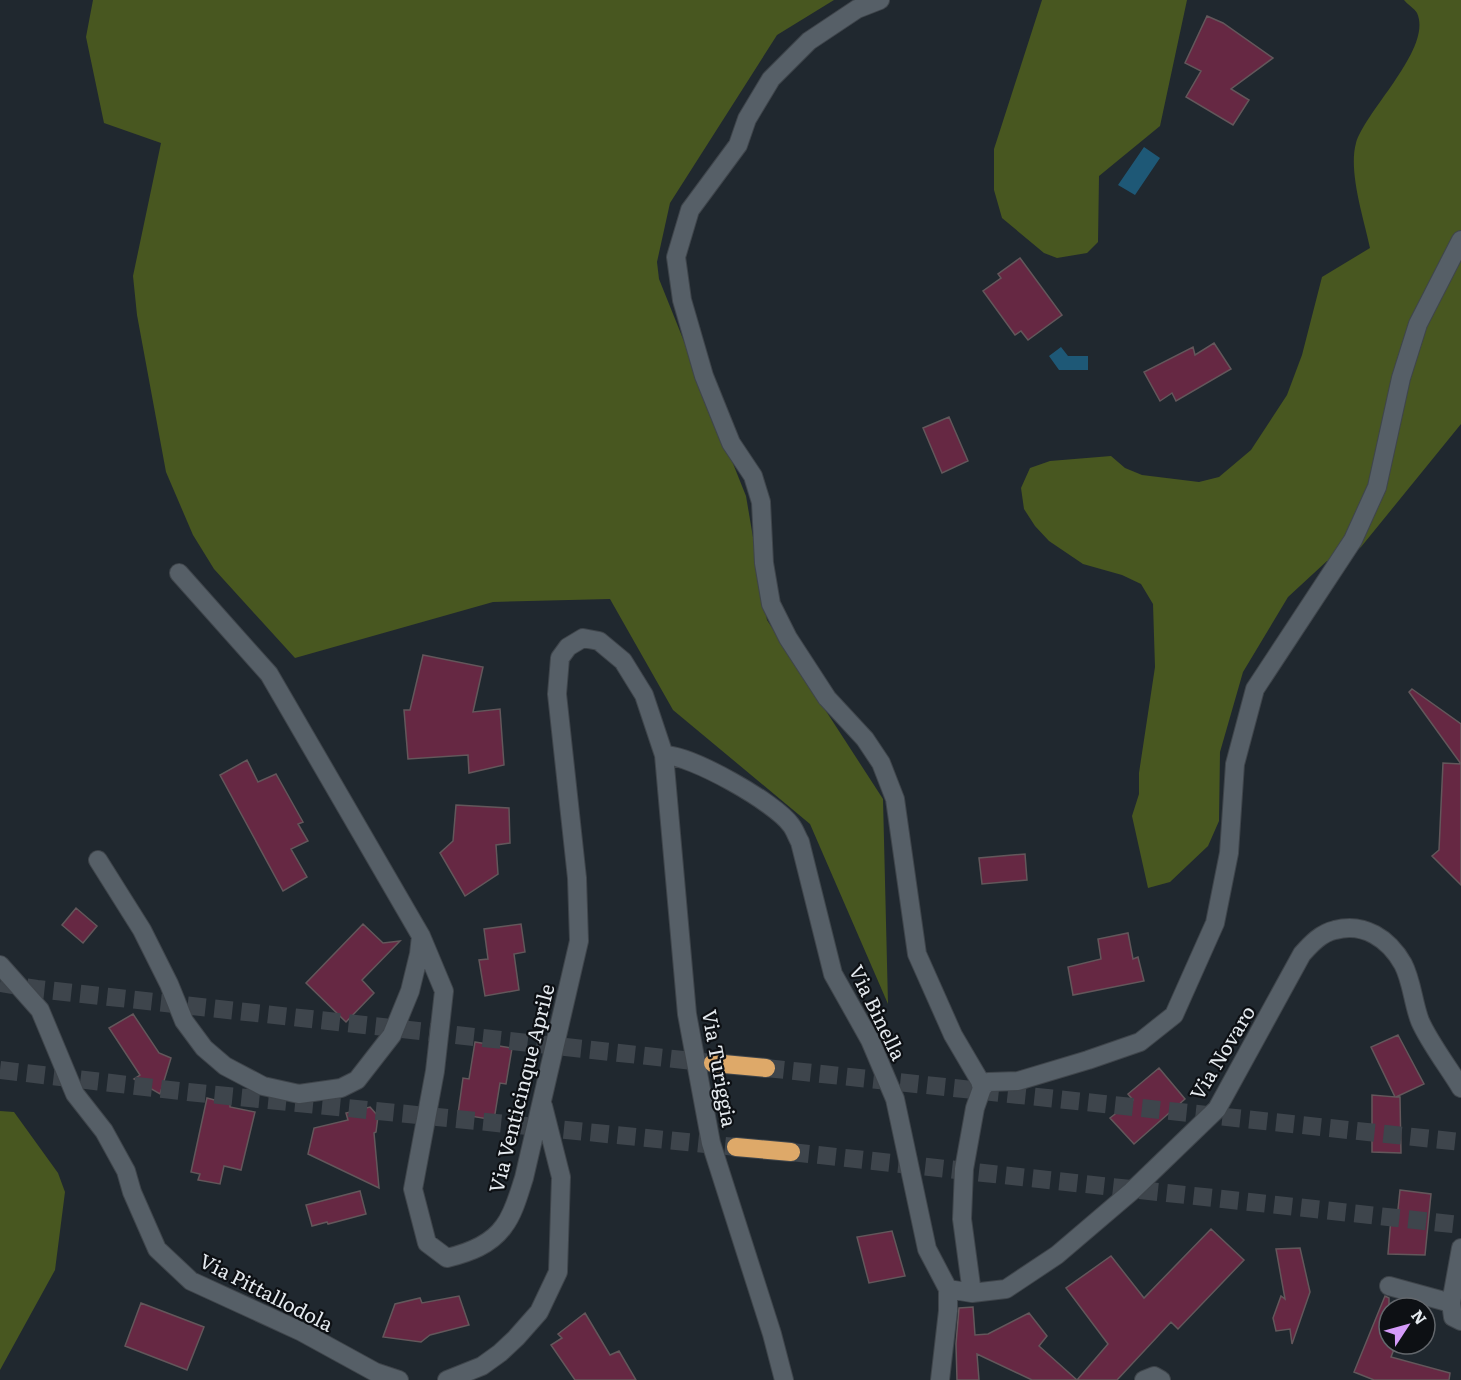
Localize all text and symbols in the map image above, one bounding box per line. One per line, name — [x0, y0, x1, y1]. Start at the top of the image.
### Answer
street label: Via Binella — [843, 959, 915, 1065]
street label: Via Venticinque Aprile — [480, 980, 560, 1196]
street label: Via Novaro — [1181, 999, 1261, 1105]
street label: Via Turiggia — [696, 1007, 746, 1129]
street label: Via Pittallodola — [195, 1244, 339, 1338]
north arrow — [1377, 1296, 1437, 1356]
text: N — [1406, 1304, 1434, 1329]

